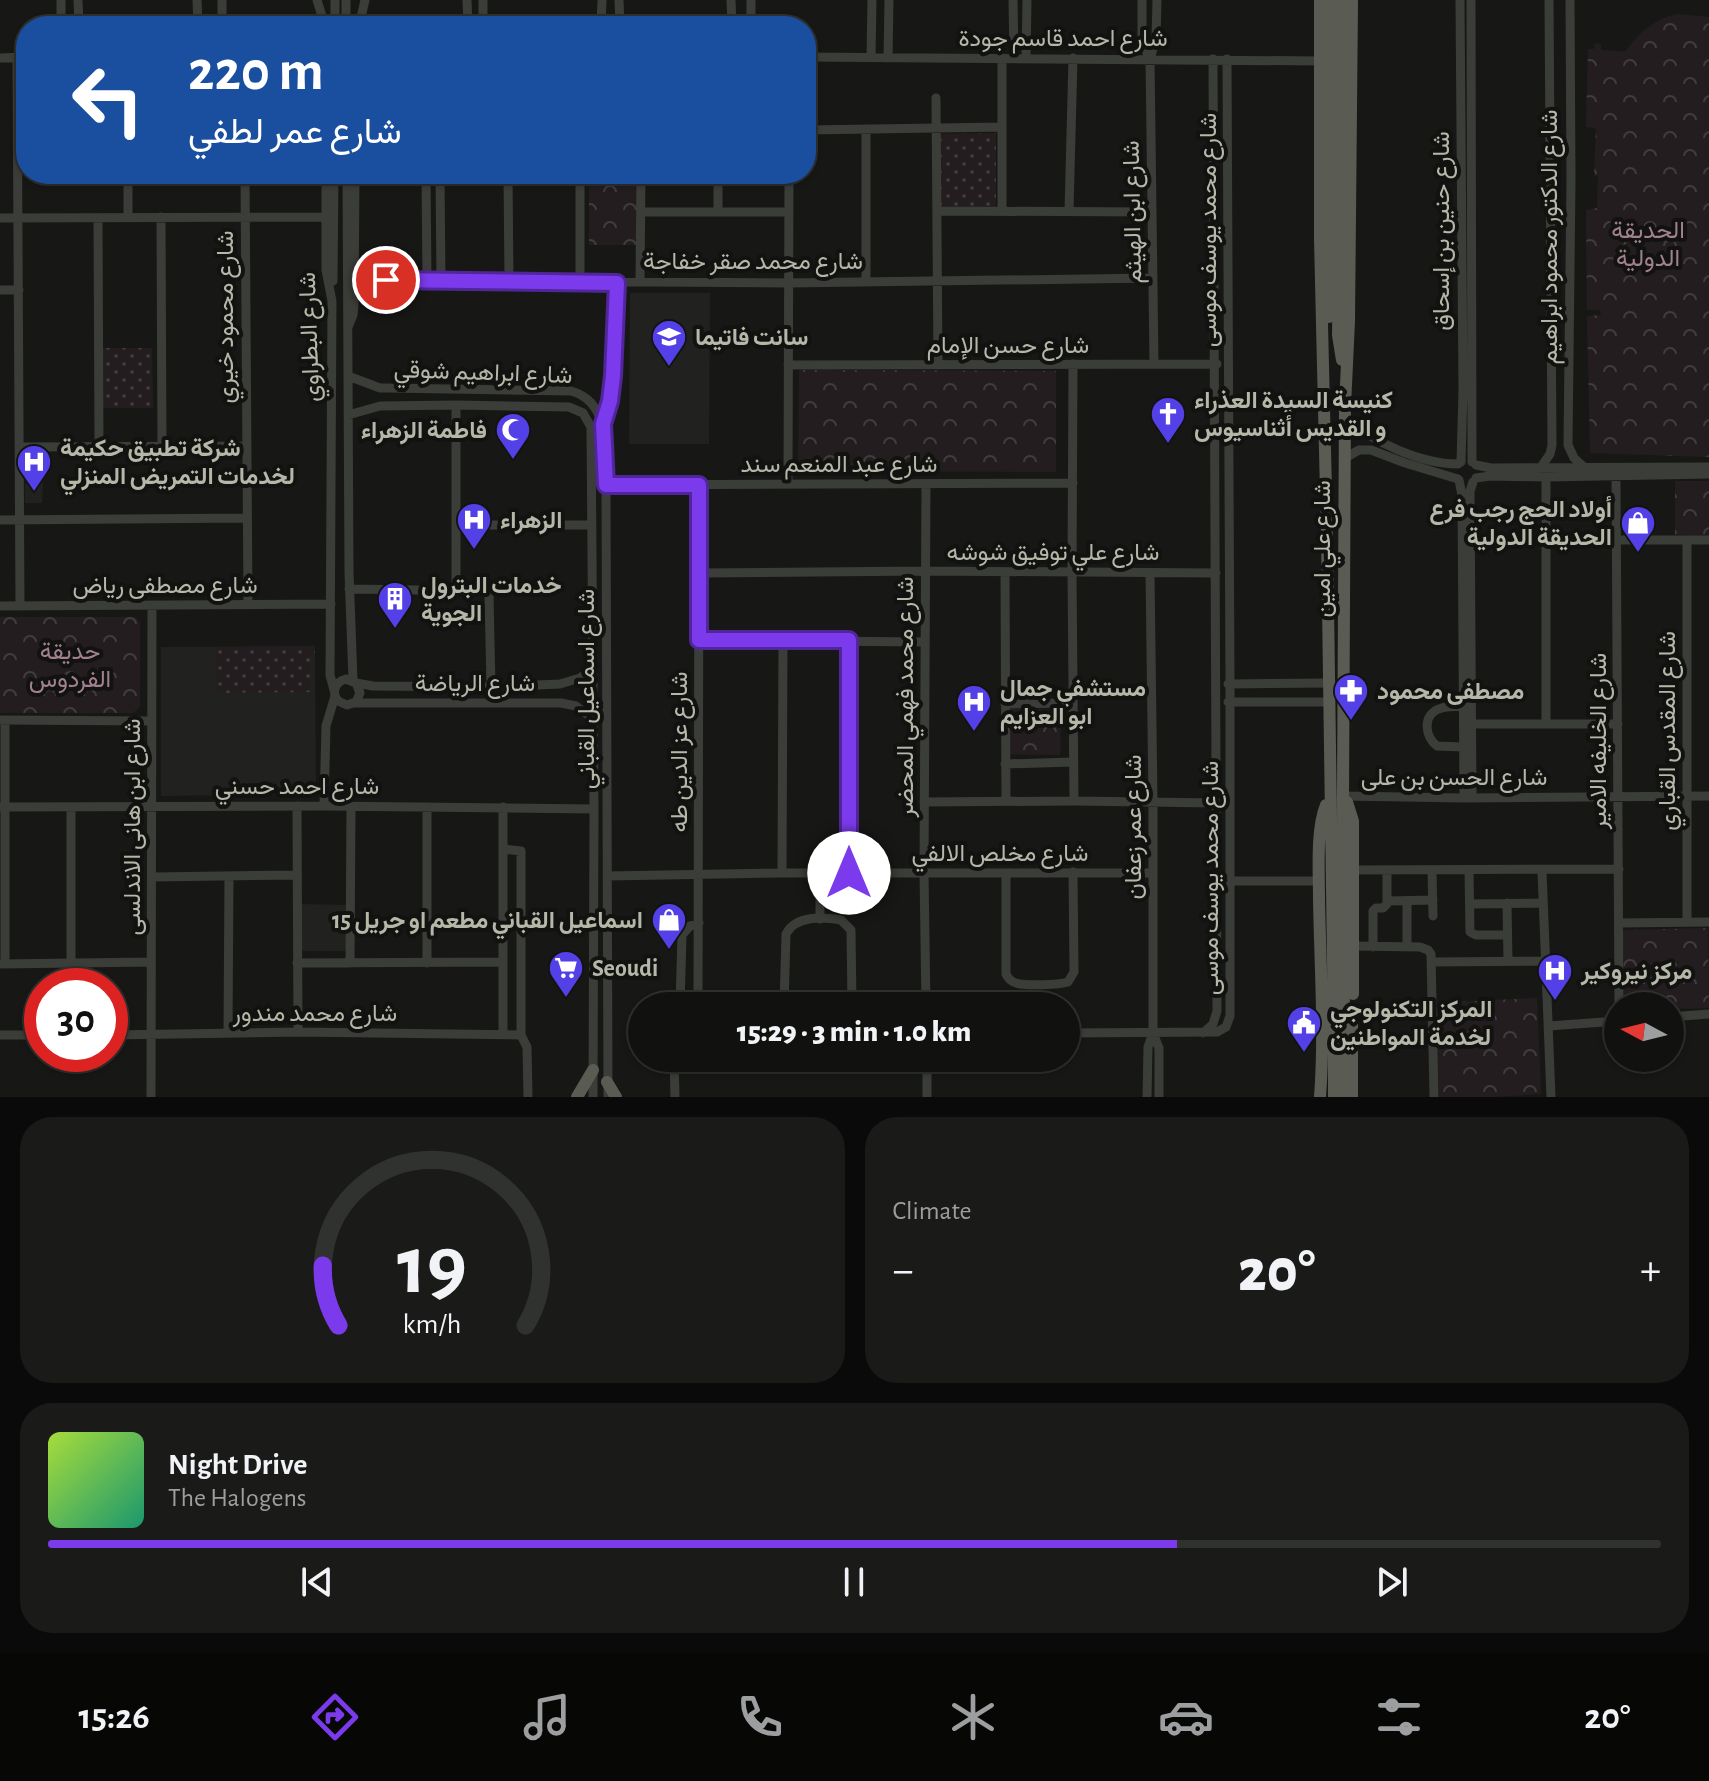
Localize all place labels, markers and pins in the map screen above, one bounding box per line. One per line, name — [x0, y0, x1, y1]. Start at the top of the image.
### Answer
pin — [352, 246, 420, 314]
school or university icon: سانت فاتيما — [650, 318, 688, 368]
place label: سانت فاتيما — [695, 326, 808, 351]
place label: كنيسة السيدة العذراء و القديس أثناسيوس — [1194, 389, 1393, 443]
church icon: كنيسة السيدة العذراء و القديس أثناسيوس — [1149, 395, 1187, 445]
mosque icon: فاطمة الزهراء — [494, 411, 532, 461]
place label: فاطمة الزهراء — [361, 419, 487, 445]
place label: شركة تطبيق حكيمة لخدمات التمريض المنزلي — [60, 437, 295, 496]
hospital icon: شركة تطبيق حكيمة لخدمات التمريض المنزلي — [15, 443, 53, 493]
place label: أولاد الحج رجب فرع الحديقة الدولية — [1429, 495, 1612, 552]
hospital icon: الزهراء — [455, 501, 493, 551]
shop icon: أولاد الحج رجب فرع الحديقة الدولية — [1619, 504, 1657, 554]
place label: الزهراء — [500, 509, 562, 535]
place label: خدمات البترول الجوية — [421, 574, 562, 628]
building icon: خدمات البترول الجوية — [376, 580, 414, 630]
pharmacy icon: مصطفى محمود — [1332, 672, 1370, 722]
place label: مستشفي جمال ابو العزايم — [1000, 677, 1146, 732]
place label: مصطفى محمود — [1377, 680, 1524, 706]
hospital icon: مستشفي جمال ابو العزايم — [955, 683, 993, 733]
shop icon: 15 اسماعيل القباني مطعم او جريل — [650, 901, 688, 951]
place label: 15 اسماعيل القباني مطعم او جريل — [332, 909, 643, 940]
supermarket icon: Seoudi — [547, 949, 585, 999]
hospital icon: مركز نيروكير — [1536, 952, 1574, 1002]
place label: Seoudi — [592, 957, 658, 981]
place label: مركز نيروكير — [1580, 960, 1692, 986]
place label: المركز التكنولوجي لخدمة المواطنين — [1330, 998, 1493, 1052]
public building icon: المركز التكنولوجي لخدمة المواطنين — [1285, 1004, 1323, 1054]

